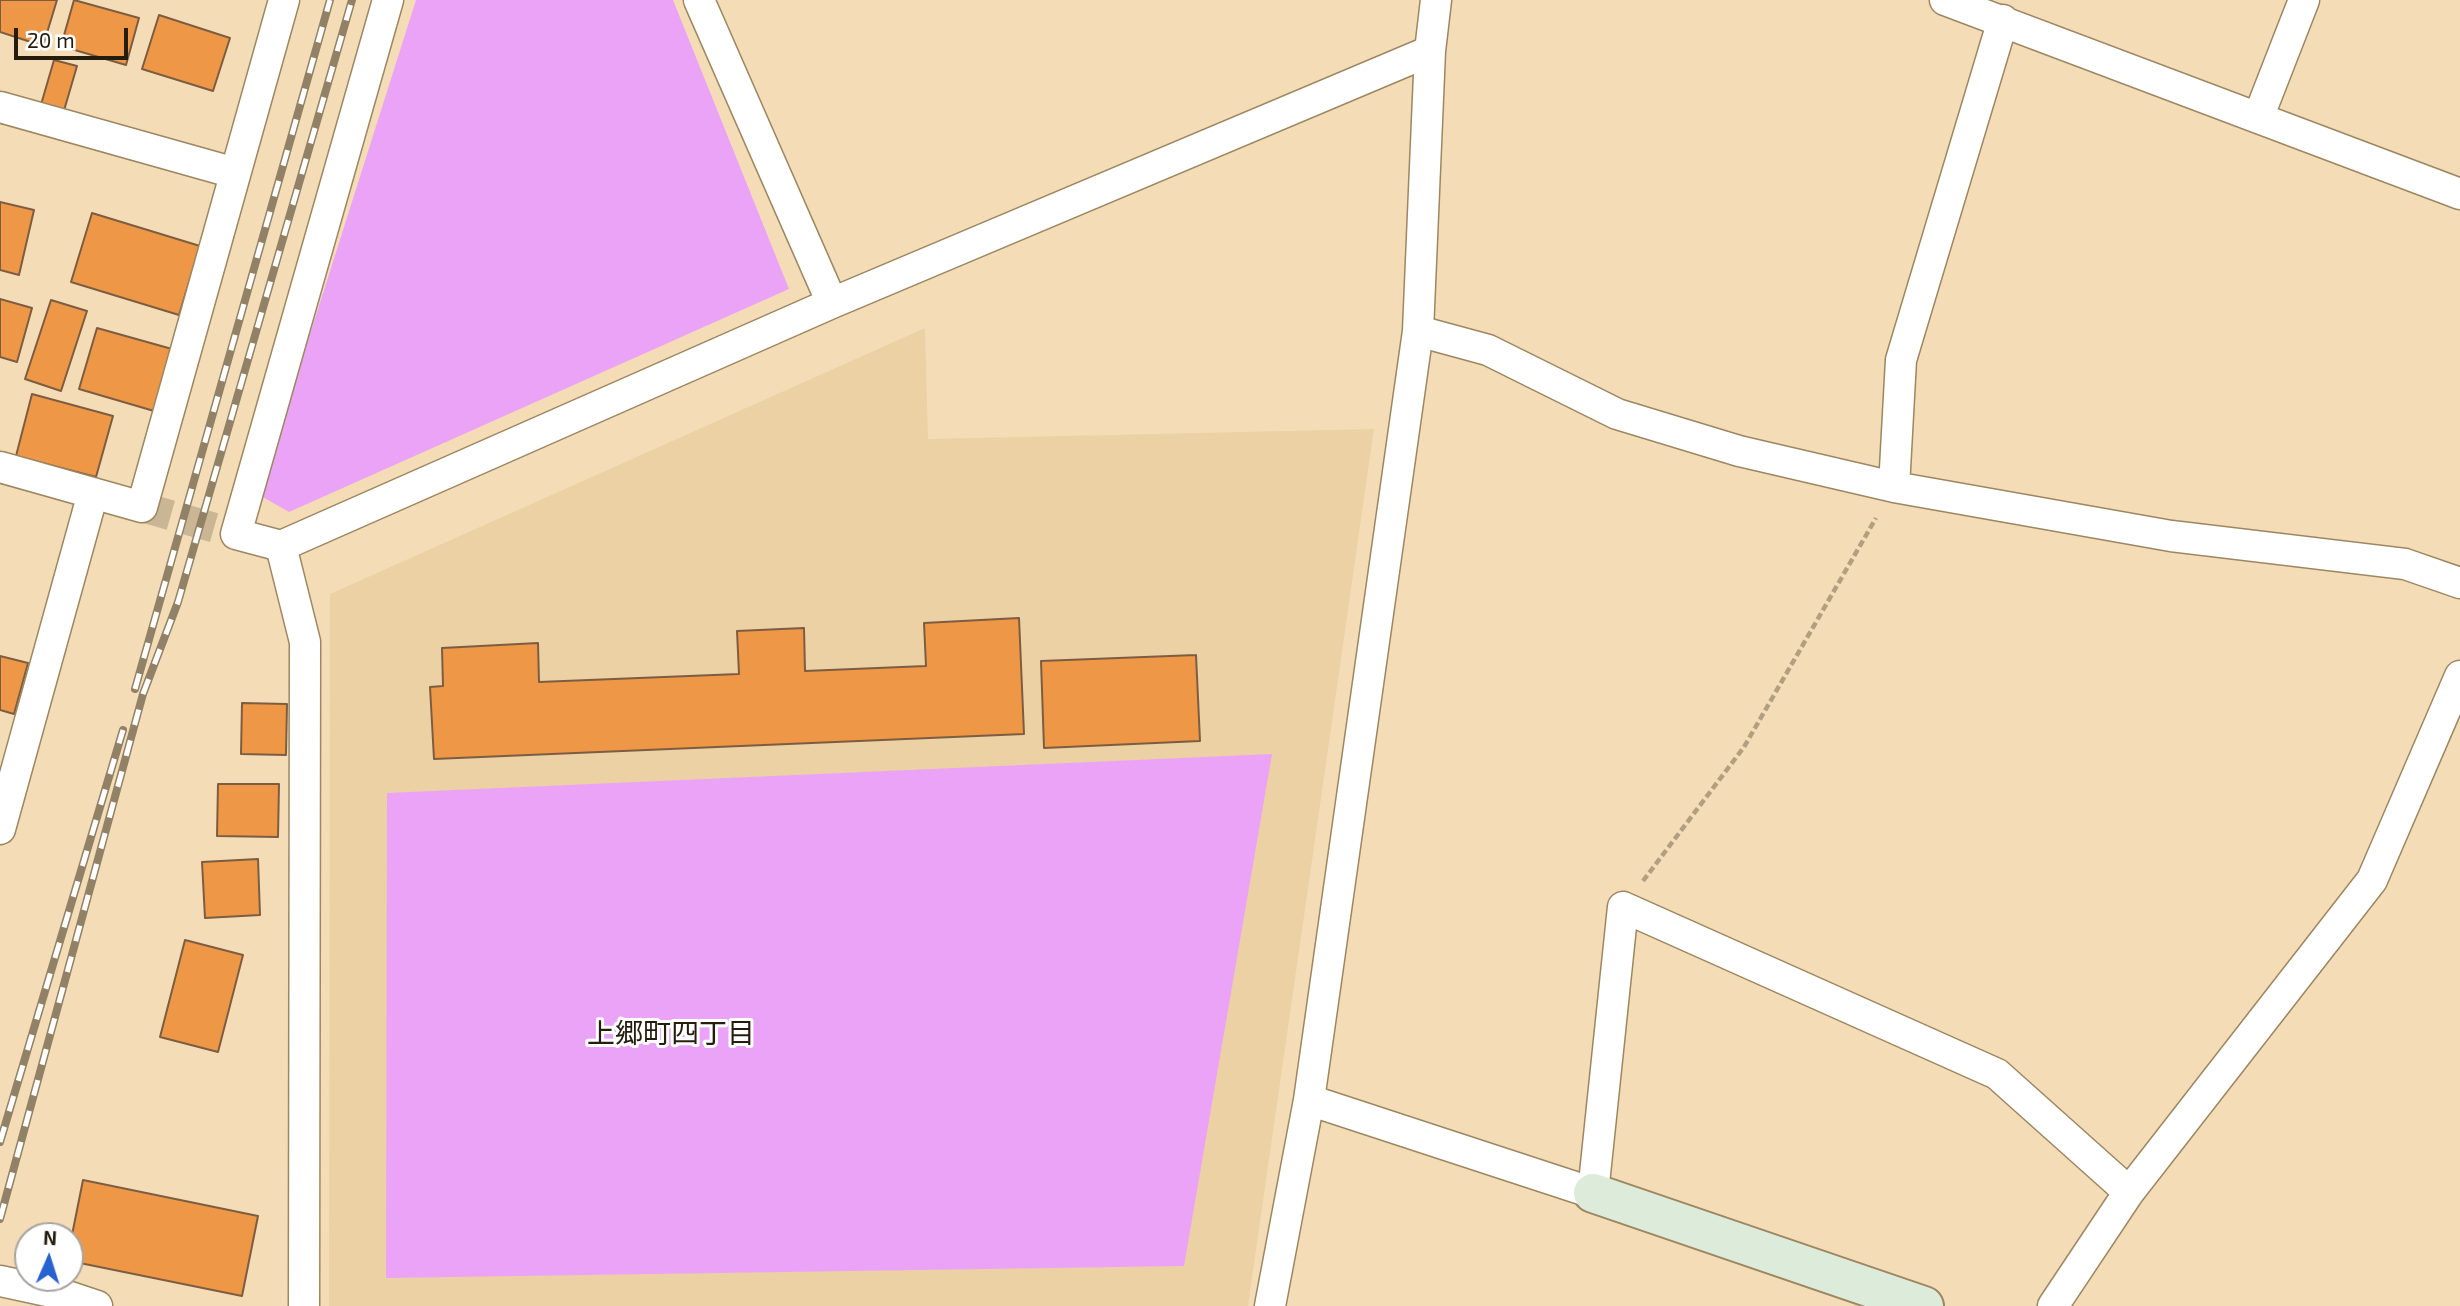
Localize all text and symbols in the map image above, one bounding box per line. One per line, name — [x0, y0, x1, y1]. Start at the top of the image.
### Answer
scale bar — [18, 14, 131, 58]
text: 20 m — [27, 27, 75, 52]
district label: 上郷町四丁目 — [587, 1017, 755, 1051]
north arrow — [14, 1222, 84, 1292]
text: N — [43, 1226, 57, 1249]

